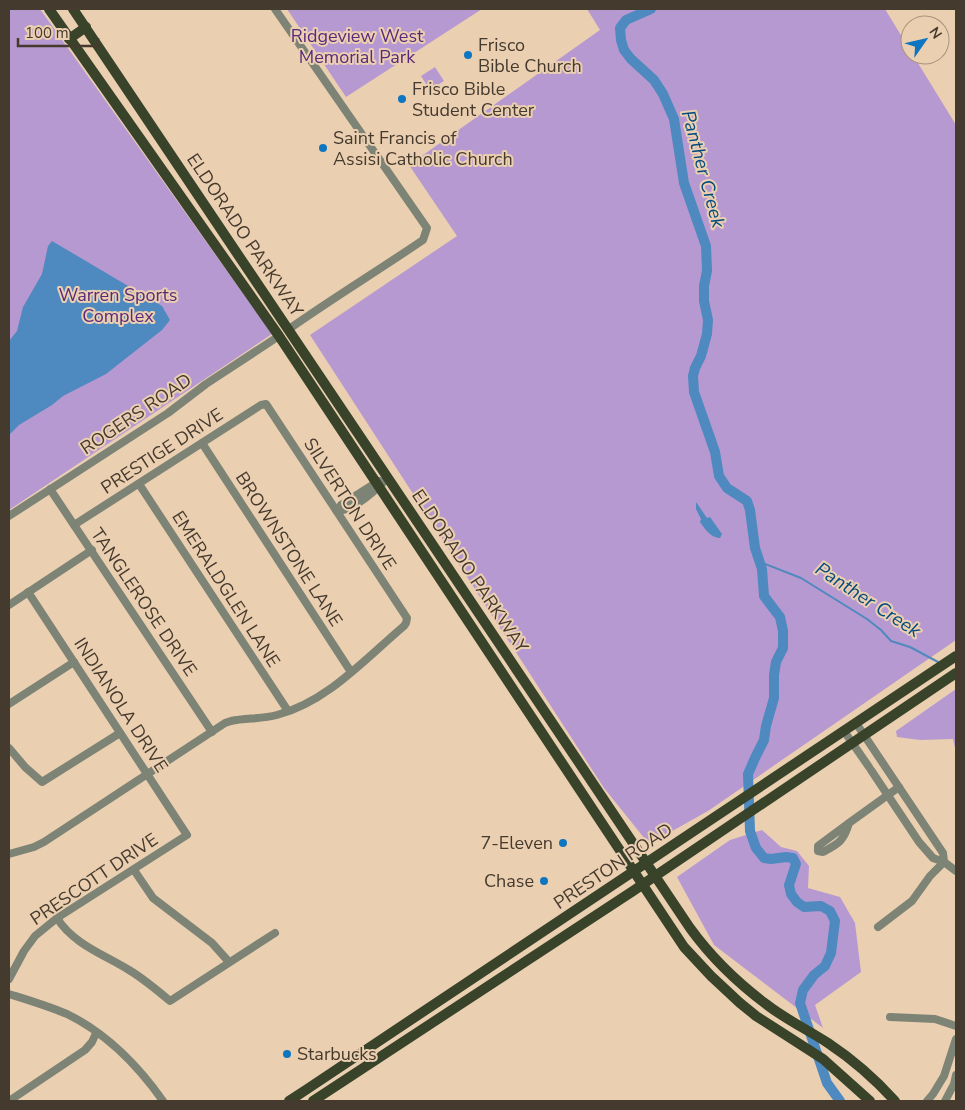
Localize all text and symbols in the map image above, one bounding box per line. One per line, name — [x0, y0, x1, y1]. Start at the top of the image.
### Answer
scale bar — [18, 15, 98, 47]
north arrow — [900, 15, 950, 65]
text: 100 m — [25, 23, 69, 43]
text: N — [925, 23, 946, 43]
park label: Ridgeview West Memorial Park — [291, 24, 424, 69]
place label: Frisco Bible Church — [478, 33, 582, 78]
marker: Frisco Bible Church — [462, 49, 474, 61]
place label: Frisco Bible Student Center — [412, 77, 535, 122]
marker: Frisco Bible Student Center — [396, 93, 408, 105]
water label: Panther Creek — [675, 107, 731, 231]
place label: Saint Francis of Assisi Catholic Church — [333, 126, 513, 171]
marker: Saint Francis of Assisi Catholic Church — [317, 142, 329, 154]
street label: ELDORADO PARKWAY — [181, 149, 309, 321]
park label: Warren Sports Complex — [59, 283, 177, 328]
street label: ROGERS ROAD — [76, 368, 196, 460]
street label: PRESTIGE DRIVE — [96, 403, 228, 499]
street label: SILVERTON DRIVE — [298, 433, 402, 575]
street label: BROWNSTONE LANE — [230, 467, 348, 631]
street label: ELDORADO PARKWAY — [406, 485, 534, 657]
street label: EMERALDGLEN LANE — [166, 506, 286, 672]
street label: TANGLEROSE DRIVE — [85, 523, 203, 681]
water label: Panther Creek — [810, 556, 926, 644]
street label: INDIANOLA DRIVE — [68, 633, 174, 777]
street label: PRESTON ROAD — [549, 817, 677, 915]
street label: PRESCOTT DRIVE — [26, 827, 162, 931]
place label: 7-Eleven — [480, 831, 553, 855]
marker: 7-Eleven — [557, 837, 569, 849]
place label: Chase — [484, 869, 534, 893]
marker: Chase — [538, 875, 550, 887]
place label: Starbucks — [297, 1042, 377, 1066]
marker: Starbucks — [281, 1048, 293, 1060]

